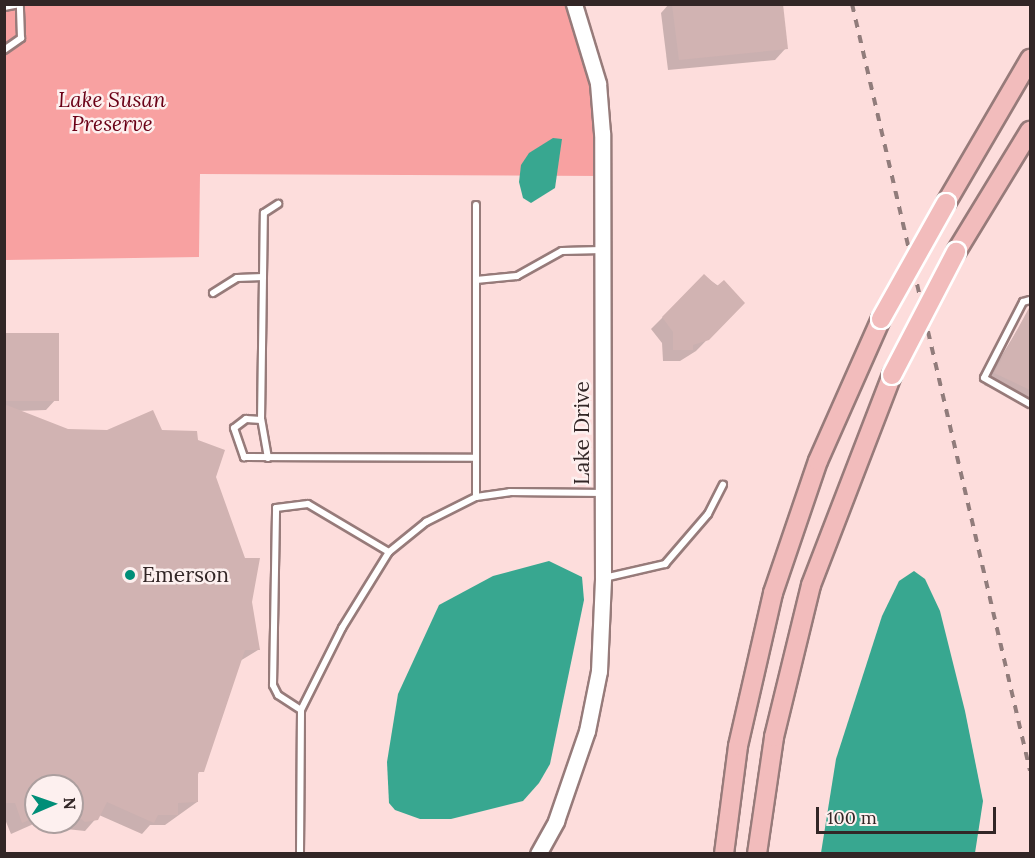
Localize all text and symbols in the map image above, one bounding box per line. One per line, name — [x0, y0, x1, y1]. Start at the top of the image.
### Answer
park label: Lake Susan Preserve — [58, 87, 166, 137]
street label: Lake Drive — [569, 381, 595, 485]
place label: Emerson — [142, 562, 229, 588]
marker: Emerson — [123, 568, 137, 582]
north arrow — [24, 774, 84, 834]
scale bar — [819, 795, 999, 833]
text: N — [60, 797, 80, 810]
text: 100 m — [827, 806, 877, 829]

